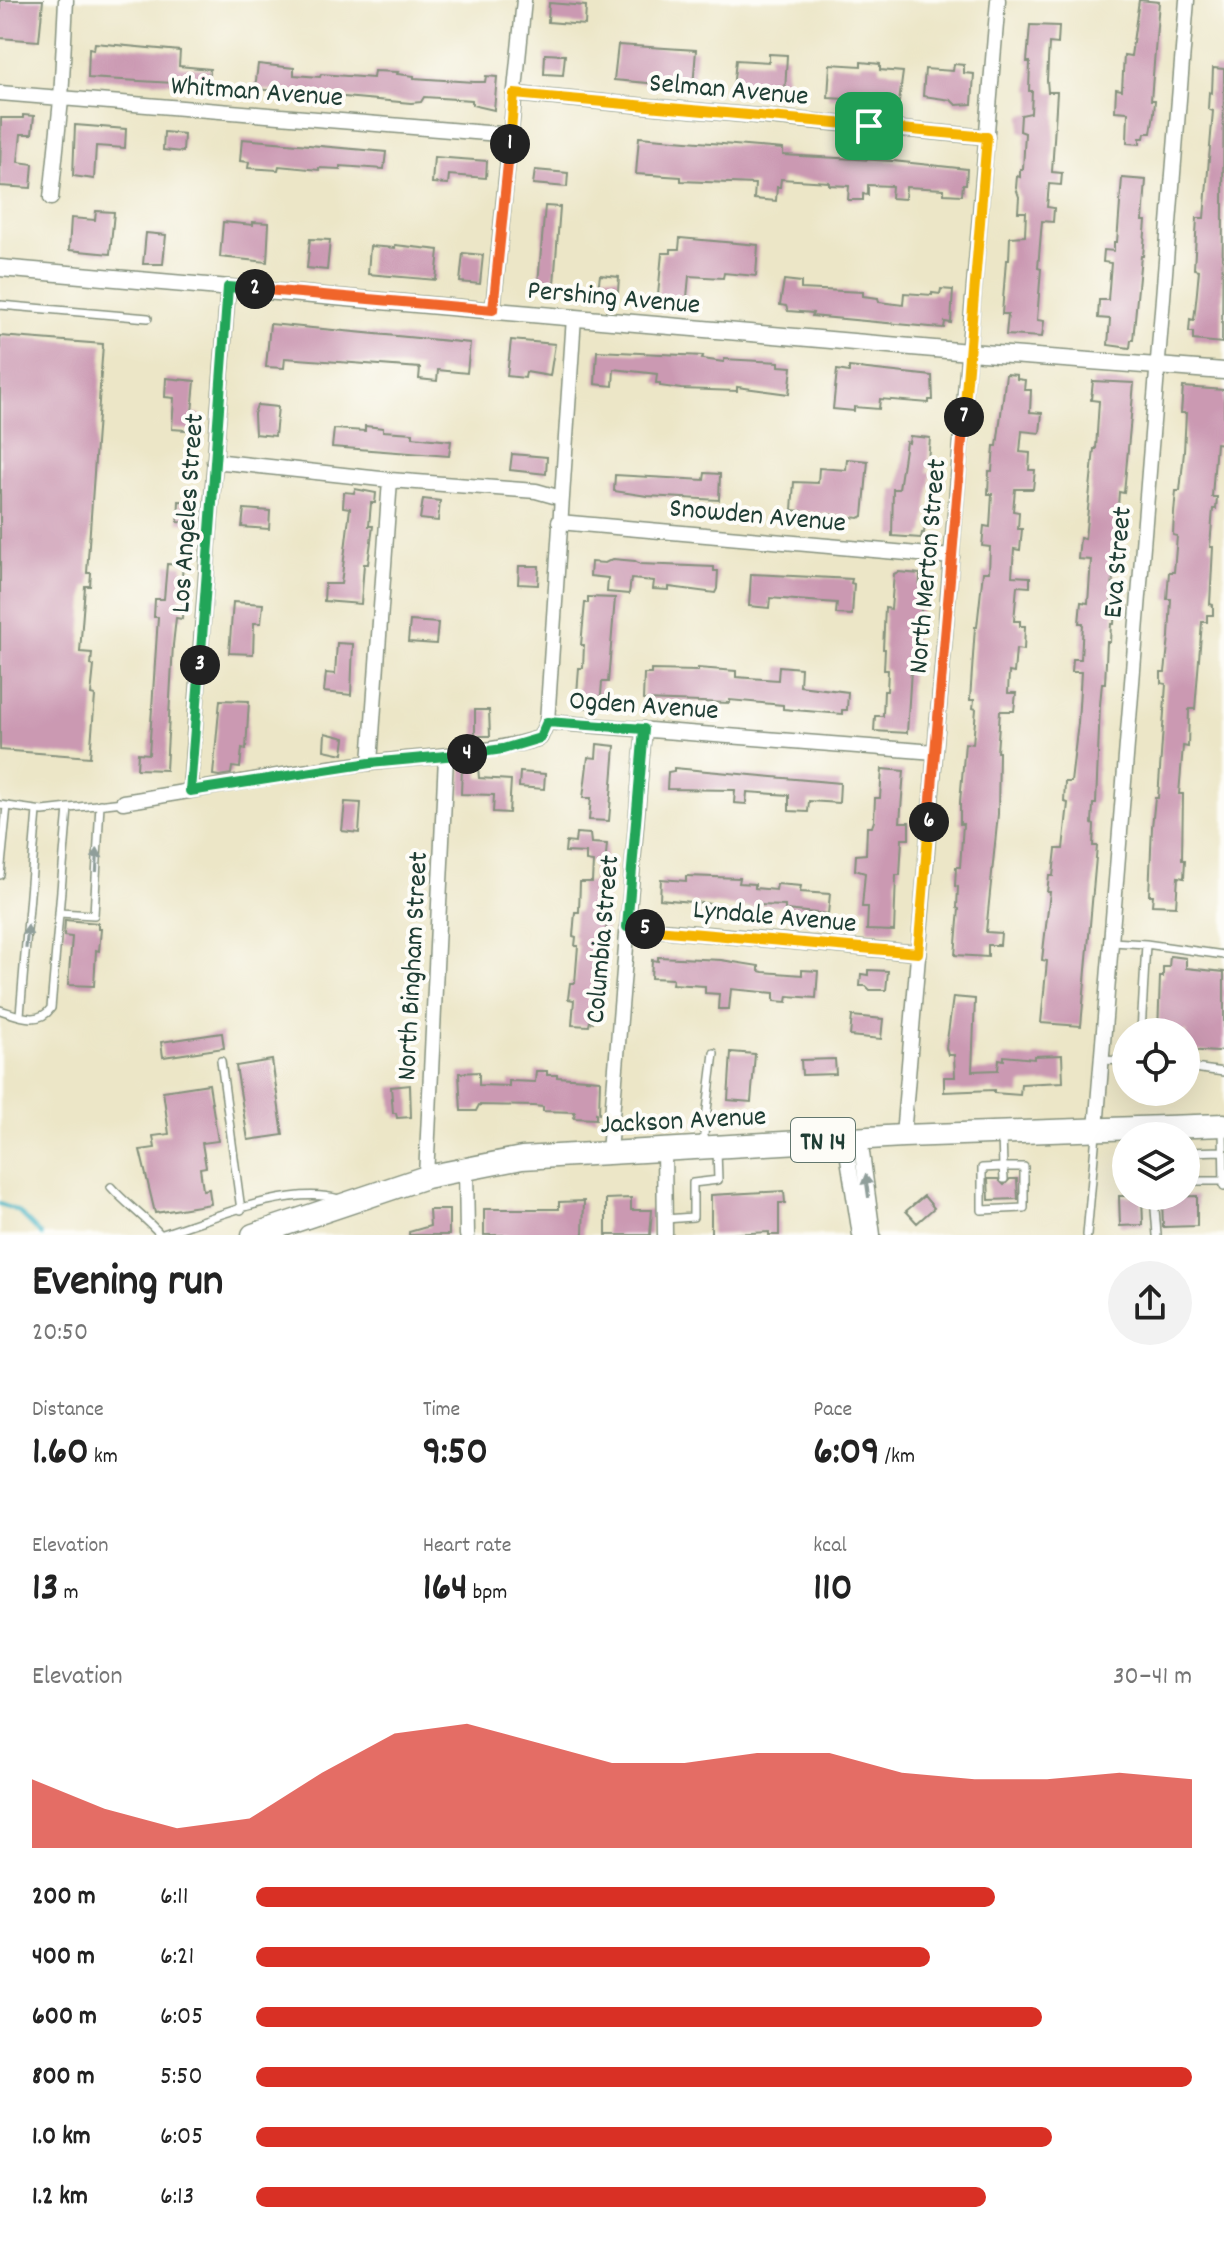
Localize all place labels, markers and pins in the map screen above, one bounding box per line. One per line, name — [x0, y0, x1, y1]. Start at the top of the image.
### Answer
pin — [835, 92, 903, 160]
pin: 1 — [490, 124, 530, 164]
pin: 2 — [235, 269, 275, 309]
pin: 7 — [944, 397, 984, 437]
pin: 3 — [180, 645, 220, 685]
pin: 4 — [447, 734, 487, 774]
pin: 6 — [909, 802, 949, 842]
pin: 5 — [625, 909, 665, 949]

